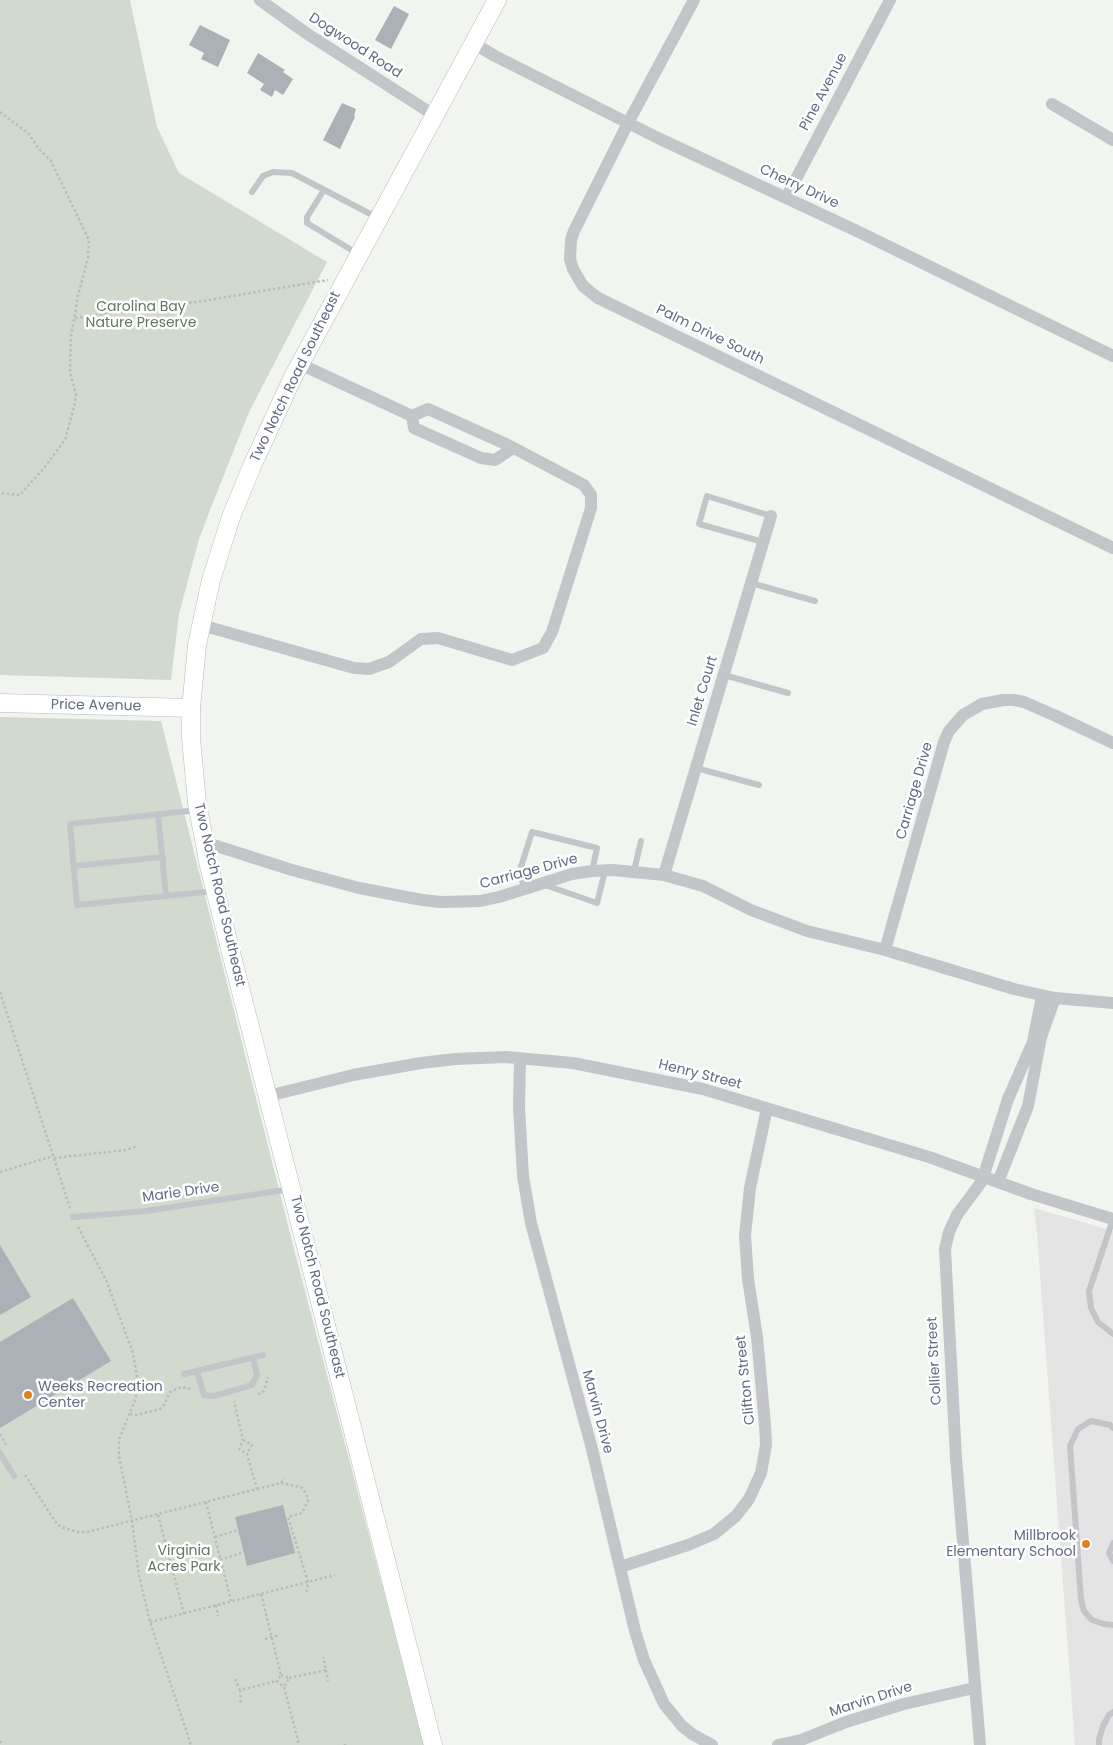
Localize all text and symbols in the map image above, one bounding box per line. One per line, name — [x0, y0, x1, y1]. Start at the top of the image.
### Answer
street label: Dogwood Road — [305, 10, 405, 82]
street label: Pine Avenue — [797, 50, 851, 134]
street label: Cherry Drive — [757, 161, 841, 213]
street label: Two Notch Road Southeast — [247, 289, 345, 465]
park label: Carolina Bay Nature Preserve — [86, 299, 196, 332]
street label: Palm Drive South — [653, 302, 767, 368]
street label: Inlet Court — [684, 654, 722, 728]
street label: Price Avenue — [51, 697, 141, 715]
street label: Carriage Drive — [893, 740, 937, 842]
street label: Two Notch Road Southeast — [190, 802, 248, 988]
street label: Carriage Drive — [478, 851, 580, 893]
street label: Henry Street — [657, 1057, 743, 1093]
street label: Marie Drive — [141, 1179, 221, 1207]
street label: Two Notch Road Southeast — [286, 1194, 348, 1380]
street label: Collier Street — [924, 1316, 946, 1406]
street label: Clifton Street — [733, 1334, 759, 1426]
street label: Marvin Drive — [578, 1368, 616, 1456]
place label: Weeks Recreation Center — [38, 1379, 163, 1411]
marker: Weeks Recreation Center — [22, 1389, 34, 1401]
place label: Millbrook Elementary School — [946, 1528, 1076, 1560]
marker: Millbrook Elementary School — [1080, 1538, 1092, 1550]
park label: Virginia Acres Park — [148, 1543, 220, 1575]
street label: Marvin Drive — [828, 1679, 914, 1721]

